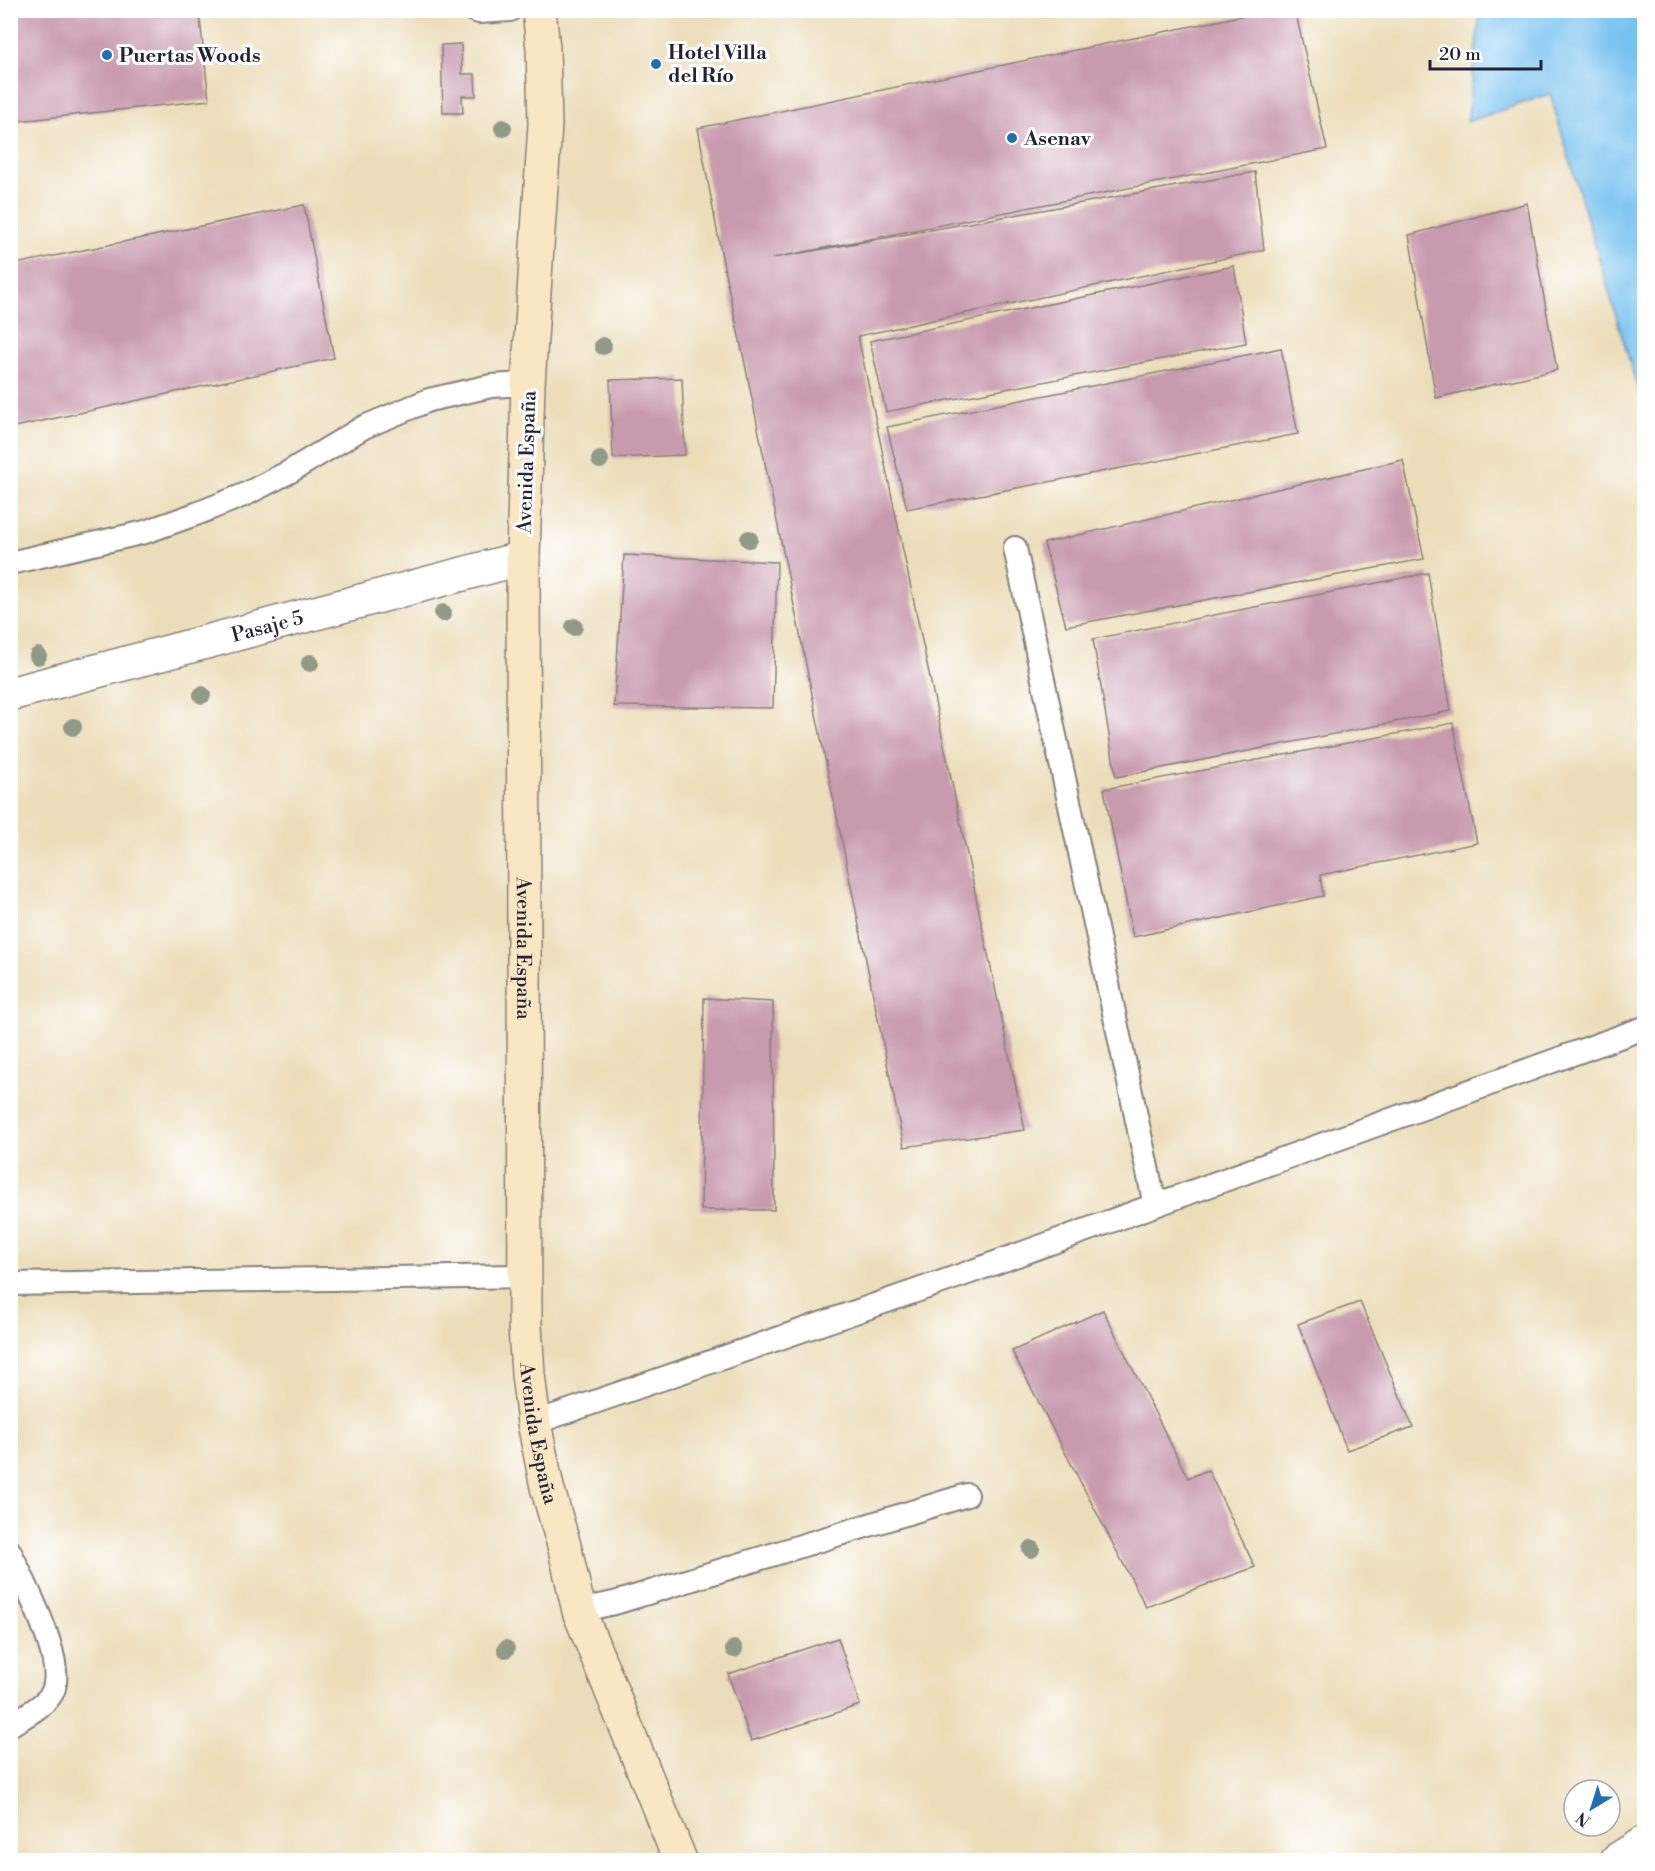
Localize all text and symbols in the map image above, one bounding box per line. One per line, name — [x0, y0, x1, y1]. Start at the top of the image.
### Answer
scale bar — [1430, 33, 1541, 71]
place label: Hotel Villa del Río — [668, 41, 767, 89]
text: 20 m — [1439, 43, 1481, 66]
place label: Puertas Woods — [119, 44, 261, 69]
marker: Puertas Woods — [100, 48, 114, 62]
marker: Hotel Villa del Río — [649, 57, 663, 71]
place label: Asenav — [1023, 127, 1092, 152]
marker: Asenav — [1005, 131, 1019, 145]
street label: Avenida España — [512, 389, 543, 535]
street label: Pasaje 5 — [229, 606, 306, 649]
street label: Avenida España — [510, 876, 535, 1021]
street label: Avenida España — [513, 1361, 563, 1508]
north arrow — [1562, 1778, 1622, 1838]
text: N — [1572, 1807, 1595, 1831]

